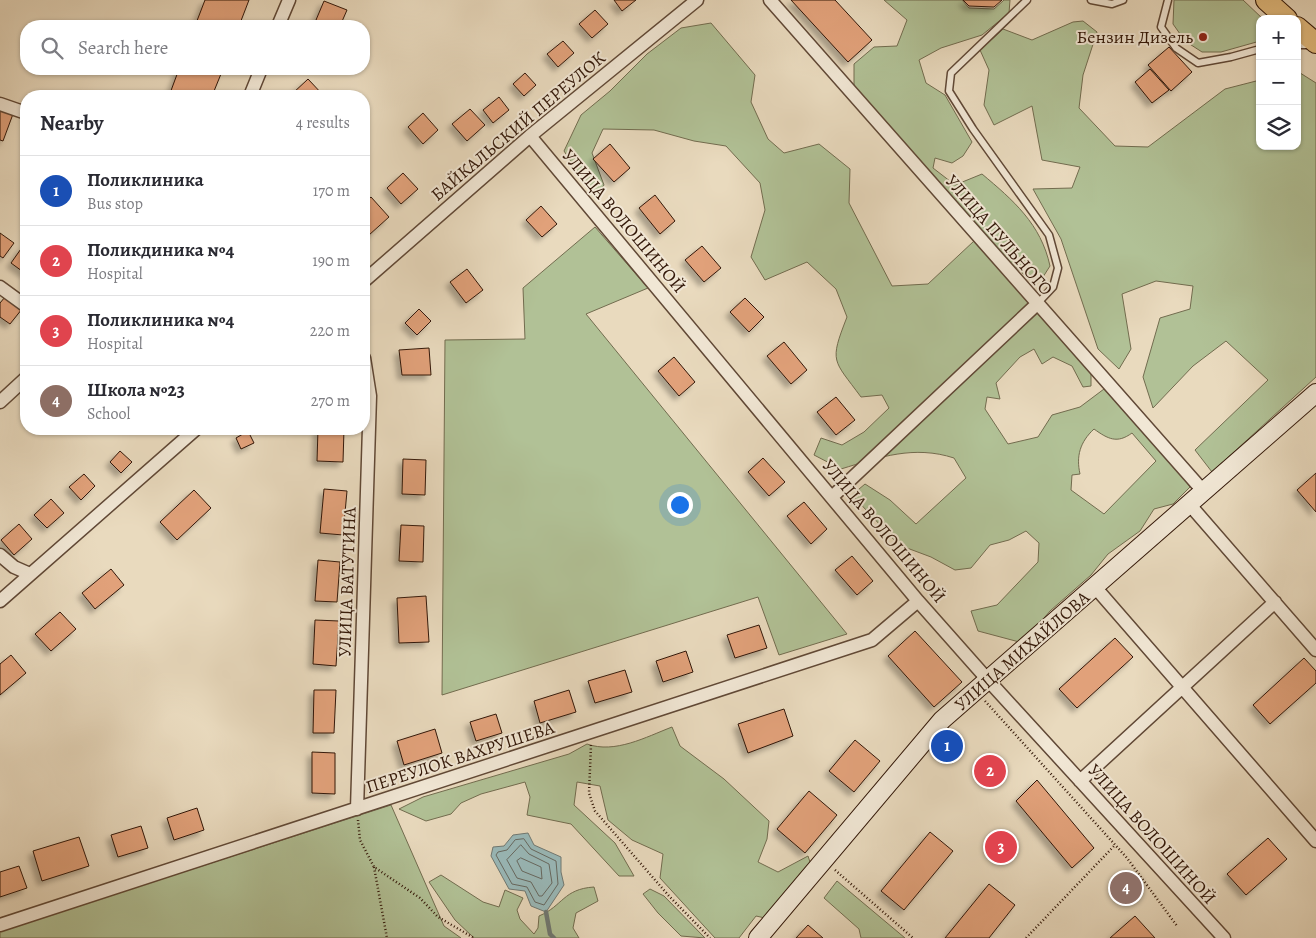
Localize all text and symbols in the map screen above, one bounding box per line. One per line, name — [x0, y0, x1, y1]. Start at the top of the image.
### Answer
map controls — [1256, 15, 1301, 150]
button: + — [1256, 15, 1301, 60]
search box — [20, 20, 370, 75]
place label: Бензин Дизель — [1076, 25, 1193, 49]
marker: Бензин Дизель — [1197, 31, 1209, 43]
icon: search — [38, 34, 66, 62]
text: Search here — [78, 35, 168, 61]
street label: БАЙКАЛЬСКИЙ ПЕРЕУЛОК — [426, 45, 611, 206]
button: − — [1256, 60, 1301, 105]
button: layers — [1256, 105, 1301, 150]
text: Nearby — [40, 109, 103, 137]
text: 4 results — [296, 112, 350, 134]
street label: УЛИЦА ВОЛОШИНОЙ — [557, 144, 691, 298]
text: Поликлиника — [87, 167, 204, 193]
street label: УЛИЦА ПУЛЬНОГО — [940, 169, 1058, 301]
text: 1 — [53, 180, 59, 202]
text: 170 m — [313, 180, 350, 202]
text: Bus stop — [87, 193, 143, 215]
text: Поликдиника №4 — [87, 237, 235, 263]
text: 2 — [52, 250, 60, 272]
text: 190 m — [312, 250, 350, 272]
text: Hospital — [87, 263, 143, 285]
text: Поликлиника №4 — [87, 307, 234, 333]
text: 3 — [53, 320, 59, 342]
text: 220 m — [310, 320, 350, 342]
text: Hospital — [87, 333, 143, 355]
text: Школа №23 — [87, 377, 185, 403]
text: 4 — [52, 390, 60, 412]
text: 270 m — [311, 390, 350, 412]
text: School — [87, 403, 130, 425]
street label: УЛИЦА ВОЛОШИНОЙ — [817, 454, 951, 608]
your location — [667, 492, 693, 518]
street label: УЛИЦА ВАТУТИНА — [332, 506, 362, 657]
street label: УЛИЦА МИХАЙЛОВА — [949, 585, 1095, 716]
street label: ПЕРЕУЛОК ВАХРУШЕВА — [363, 715, 558, 799]
pin: 1 — [931, 727, 963, 765]
pin: 2 — [974, 752, 1006, 790]
street label: УЛИЦА ВОЛОШИНОЙ — [1083, 759, 1221, 909]
pin: 3 — [985, 828, 1017, 866]
pin: 4 — [1110, 869, 1142, 907]

